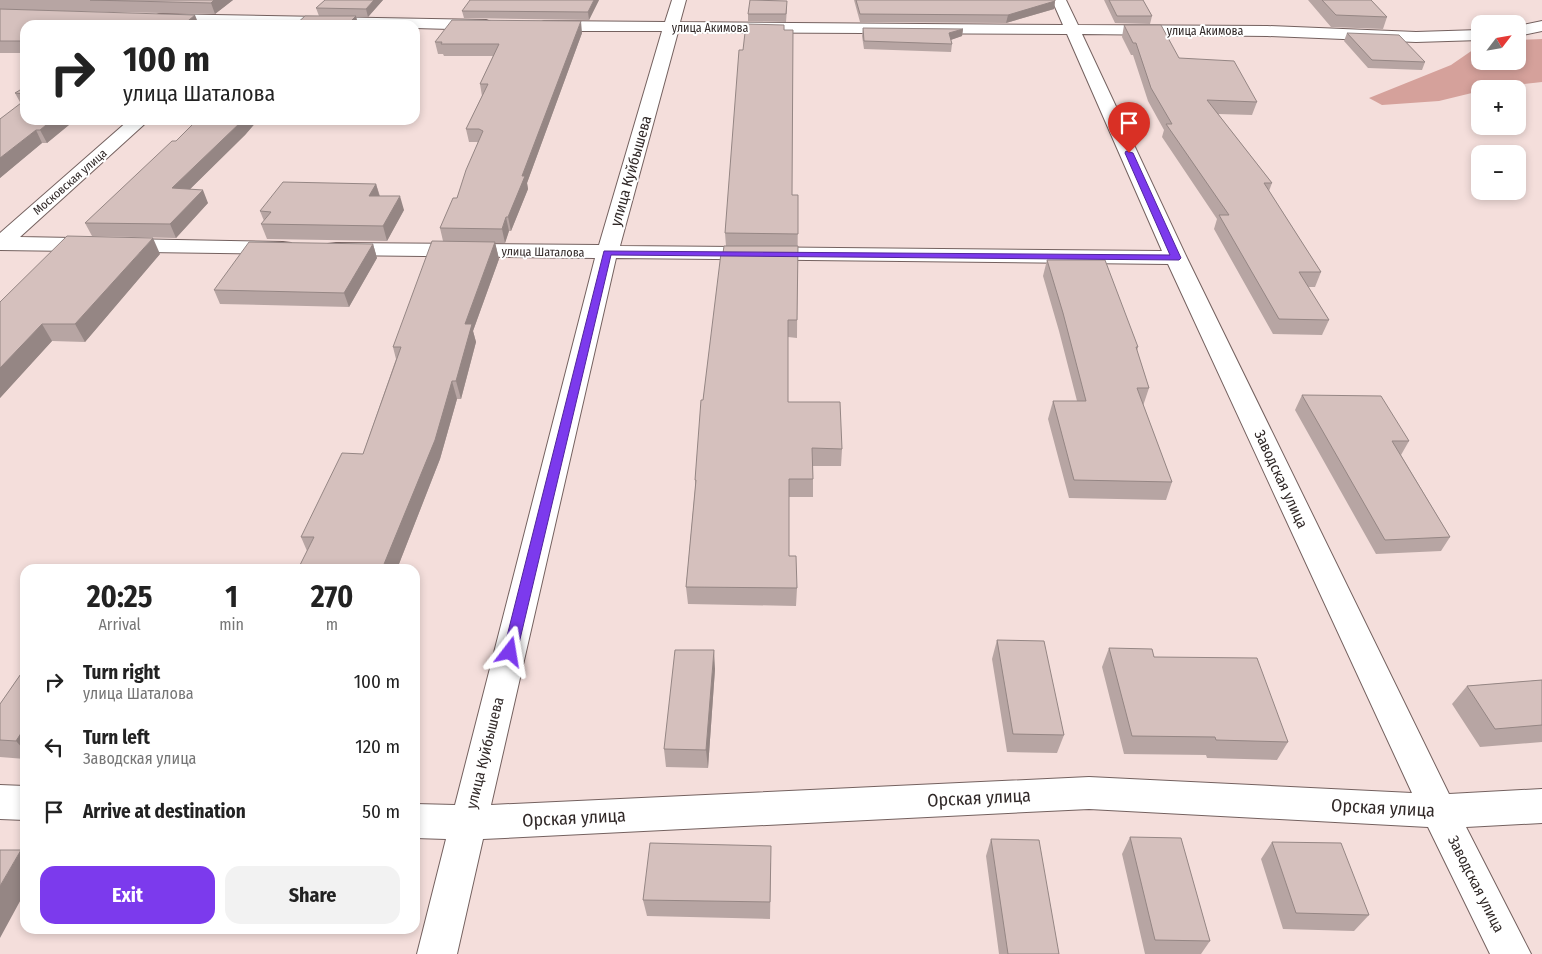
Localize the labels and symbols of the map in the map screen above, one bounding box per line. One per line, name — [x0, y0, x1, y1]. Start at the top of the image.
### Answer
north arrow — [1471, 15, 1526, 70]
street label: улица Акимова — [672, 21, 748, 35]
street label: улица Акимова — [1167, 24, 1243, 38]
pin — [1108, 102, 1150, 153]
street label: улица Куйбышева — [607, 114, 655, 228]
street label: Московская улица — [30, 146, 110, 218]
street label: улица Шаталова — [501, 244, 585, 260]
street label: Заводская улица — [1250, 427, 1312, 531]
position arrow — [483, 625, 535, 677]
street label: улица Куйбышева — [462, 695, 508, 811]
street label: Орская улица — [927, 784, 1032, 812]
street label: Орская улица — [1331, 794, 1436, 822]
street label: Орская улица — [522, 804, 627, 832]
street label: Заводская улица — [1444, 833, 1508, 935]

